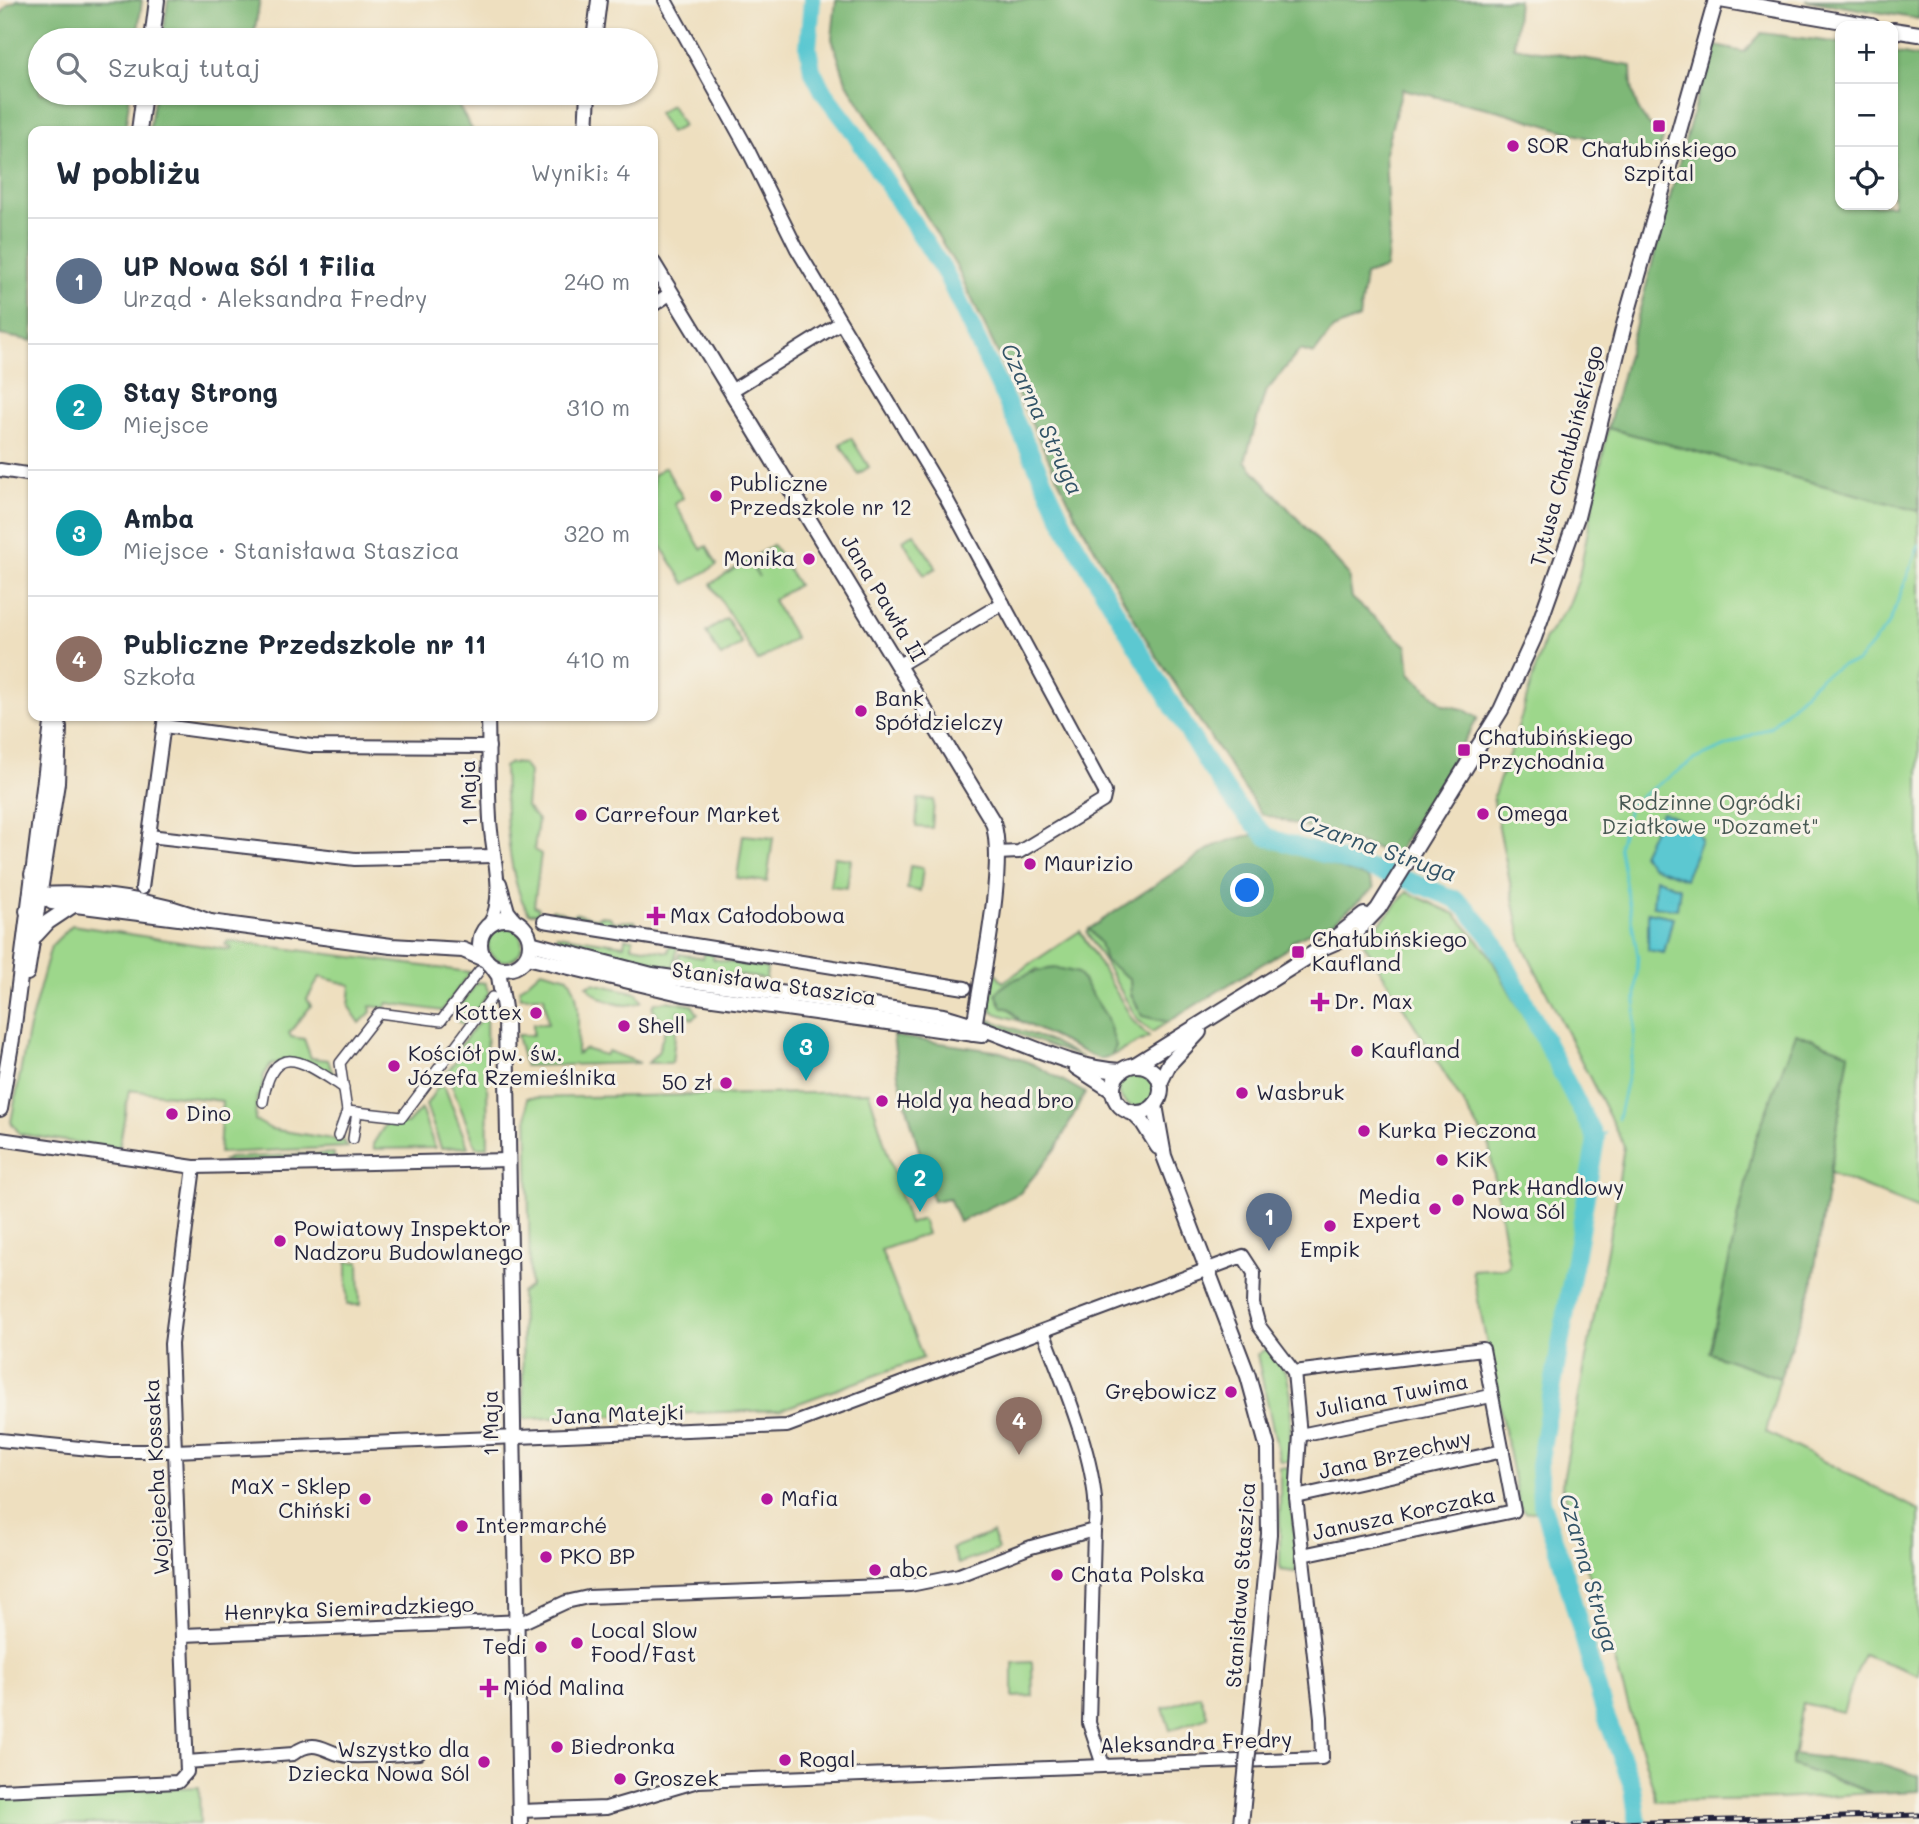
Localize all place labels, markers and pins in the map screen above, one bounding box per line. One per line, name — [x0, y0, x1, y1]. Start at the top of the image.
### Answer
marker: Chałubińskiego Szpital — [1651, 118, 1667, 134]
place label: SOR — [1527, 131, 1569, 158]
place label: Chałubińskiego Szpital — [1582, 135, 1736, 186]
marker: SOR — [1505, 138, 1521, 154]
place label: Publiczne Przedszkole nr 12 — [730, 469, 912, 520]
marker: Publiczne Przedszkole nr 12 — [708, 488, 724, 504]
place label: Monika — [724, 544, 795, 571]
marker: Monika — [801, 551, 817, 567]
place label: Bank Spółdzielczy — [875, 684, 1003, 735]
marker: Bank Spółdzielczy — [853, 703, 869, 719]
place label: Chałubińskiego Przychodnia — [1478, 723, 1633, 774]
marker: Chałubińskiego Przychodnia — [1456, 742, 1472, 758]
place label: Omega — [1497, 799, 1569, 826]
place label: Carrefour Market — [595, 800, 780, 827]
marker: Omega — [1475, 806, 1491, 822]
marker: Carrefour Market — [573, 807, 589, 823]
place label: Maurizio — [1044, 849, 1133, 876]
marker: Maurizio — [1022, 856, 1038, 872]
place label: Max Całodobowa — [670, 901, 845, 928]
marker: Max Całodobowa — [648, 908, 664, 924]
place label: Chałubińskiego Kaufland — [1312, 925, 1467, 976]
marker: Chałubińskiego Kaufland — [1290, 944, 1306, 960]
place label: Dr. Max — [1334, 987, 1412, 1014]
marker: Dr. Max — [1312, 994, 1328, 1010]
place label: Kottex — [455, 998, 522, 1025]
marker: Kottex — [528, 1005, 544, 1021]
place label: Shell — [638, 1011, 685, 1038]
marker: Shell — [616, 1018, 632, 1034]
pin: 3 — [783, 1023, 829, 1081]
place label: Kaufland — [1371, 1036, 1460, 1063]
place label: Kościół pw. św. Józefa Rzemieślnika — [408, 1039, 617, 1090]
marker: Kaufland — [1349, 1043, 1365, 1059]
marker: Kościół pw. św. Józefa Rzemieślnika — [386, 1058, 402, 1074]
place label: 50 zł — [662, 1068, 712, 1095]
marker: 50 zł — [718, 1075, 734, 1091]
place label: Wasbruk — [1256, 1078, 1344, 1105]
marker: Wasbruk — [1234, 1085, 1250, 1101]
place label: Hold ya head bro — [896, 1086, 1074, 1113]
marker: Hold ya head bro — [874, 1093, 890, 1109]
place label: Dino — [186, 1099, 231, 1126]
marker: Dino — [164, 1106, 180, 1122]
place label: Kurka Pieczona — [1378, 1116, 1537, 1143]
marker: Kurka Pieczona — [1356, 1123, 1372, 1139]
place label: KiK — [1456, 1145, 1488, 1172]
marker: KiK — [1434, 1152, 1450, 1168]
pin: 2 — [897, 1154, 943, 1212]
place label: Park Handlowy Nowa Sól — [1472, 1173, 1624, 1224]
place label: Media Expert — [1353, 1182, 1421, 1233]
marker: Park Handlowy Nowa Sól — [1450, 1192, 1466, 1208]
pin: 1 — [1246, 1193, 1292, 1251]
marker: Media Expert — [1427, 1201, 1443, 1217]
place label: Powiatowy Inspektor Nadzoru Budowlanego — [294, 1214, 523, 1265]
marker: Empik — [1322, 1218, 1338, 1234]
marker: Powiatowy Inspektor Nadzoru Budowlanego — [272, 1233, 288, 1249]
place label: Empik — [1300, 1235, 1360, 1262]
place label: Grębowicz — [1105, 1377, 1217, 1404]
marker: Grębowicz — [1223, 1384, 1239, 1400]
pin: 4 — [996, 1397, 1042, 1455]
place label: MaX - Sklep Chiński — [231, 1472, 351, 1523]
place label: Mafia — [781, 1484, 839, 1511]
marker: MaX - Sklep Chiński — [357, 1491, 373, 1507]
marker: Mafia — [759, 1491, 775, 1507]
place label: Intermarché — [476, 1511, 607, 1538]
marker: Intermarché — [454, 1518, 470, 1534]
place label: PKO BP — [560, 1542, 635, 1569]
marker: PKO BP — [538, 1549, 554, 1565]
place label: abc — [889, 1555, 928, 1582]
place label: Chata Polska — [1071, 1560, 1205, 1587]
marker: abc — [867, 1562, 883, 1578]
marker: Chata Polska — [1049, 1567, 1065, 1583]
place label: Local Slow Food/Fast — [591, 1616, 698, 1667]
place label: Tedi — [483, 1632, 527, 1659]
marker: Local Slow Food/Fast — [569, 1635, 585, 1651]
marker: Tedi — [533, 1639, 549, 1655]
place label: Miód Malina — [503, 1673, 625, 1700]
marker: Miód Malina — [481, 1680, 497, 1696]
place label: Biedronka — [571, 1732, 676, 1759]
place label: Wszystko dla Dziecka Nowa Sól — [288, 1735, 470, 1786]
marker: Biedronka — [549, 1739, 565, 1755]
place label: Rogal — [799, 1745, 855, 1772]
marker: Rogal — [777, 1752, 793, 1768]
marker: Wszystko dla Dziecka Nowa Sól — [476, 1754, 492, 1770]
place label: Groszek — [634, 1764, 719, 1791]
marker: Groszek — [612, 1771, 628, 1787]

